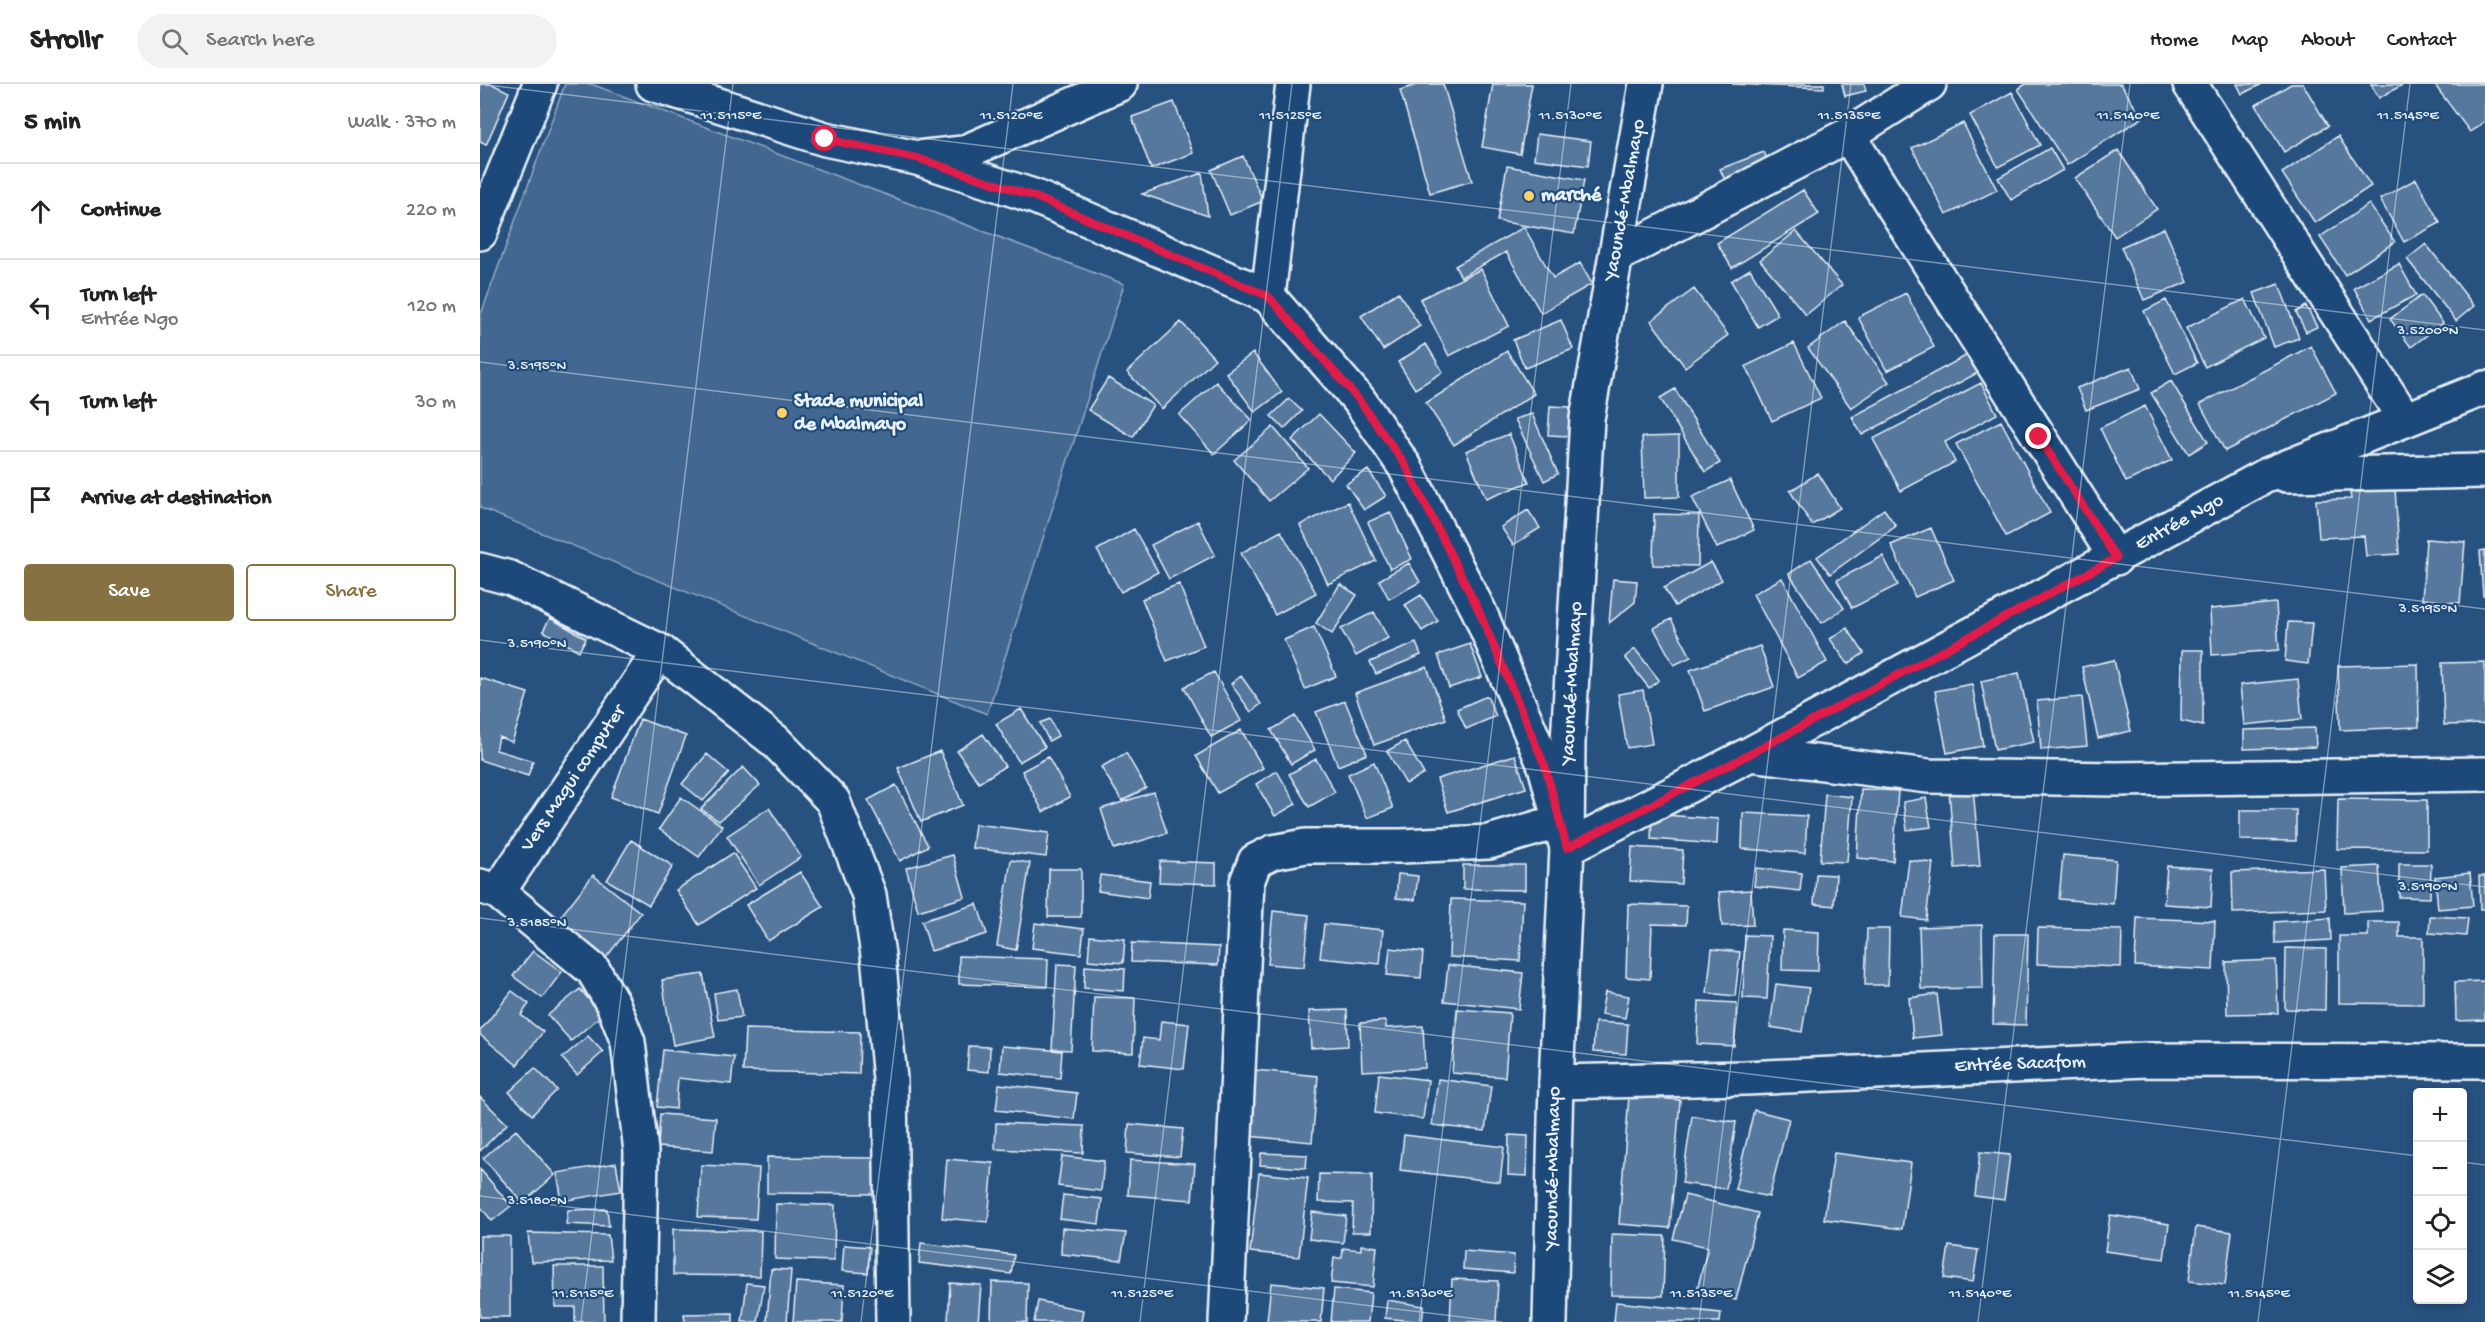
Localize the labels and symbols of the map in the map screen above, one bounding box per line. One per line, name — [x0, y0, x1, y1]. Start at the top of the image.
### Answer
text: 11.5115°E — [700, 107, 762, 125]
text: 11.5120°E — [979, 107, 1043, 125]
text: 11.5125°E — [1258, 107, 1322, 125]
text: 11.5130°E — [1537, 107, 1602, 125]
text: 11.5135°E — [1817, 107, 1881, 125]
text: 11.5140°E — [2096, 107, 2160, 125]
text: 11.5145°E — [2376, 107, 2440, 125]
street label: Yaoundé-Mbalmayo — [1600, 118, 1652, 284]
route start — [811, 125, 837, 151]
place label: marché — [1541, 185, 1602, 208]
marker: marché — [1522, 189, 1536, 203]
text: 3.5200°N — [2396, 322, 2459, 340]
text: 3.5195°N — [507, 357, 566, 375]
place label: Stade municipal de Mbalmayo — [794, 391, 924, 437]
marker: Stade municipal de Mbalmayo — [775, 406, 789, 420]
route end — [2025, 423, 2051, 449]
street label: Entrée Ngo — [2132, 489, 2228, 557]
text: 3.5195°N — [2398, 600, 2457, 618]
street label: Yaoundé-Mbalmayo — [1557, 601, 1589, 767]
text: 3.5190°N — [506, 635, 567, 653]
street label: Vers Magui computer — [516, 700, 633, 857]
text: 3.5190°N — [2397, 878, 2458, 896]
text: 3.5185°N — [506, 914, 567, 932]
street label: Entrée Sacafom — [1954, 1051, 2086, 1079]
street label: Yaoundé-Mbalmayo — [1541, 1086, 1567, 1252]
text: 3.5180°N — [506, 1192, 567, 1210]
text: 11.5115°E — [552, 1285, 614, 1303]
text: 11.5120°E — [830, 1285, 894, 1303]
text: 11.5125°E — [1110, 1285, 1174, 1303]
text: 11.5130°E — [1388, 1285, 1453, 1303]
text: 11.5135°E — [1669, 1285, 1733, 1303]
text: 11.5140°E — [1948, 1285, 2012, 1303]
text: 11.5145°E — [2227, 1285, 2291, 1303]

